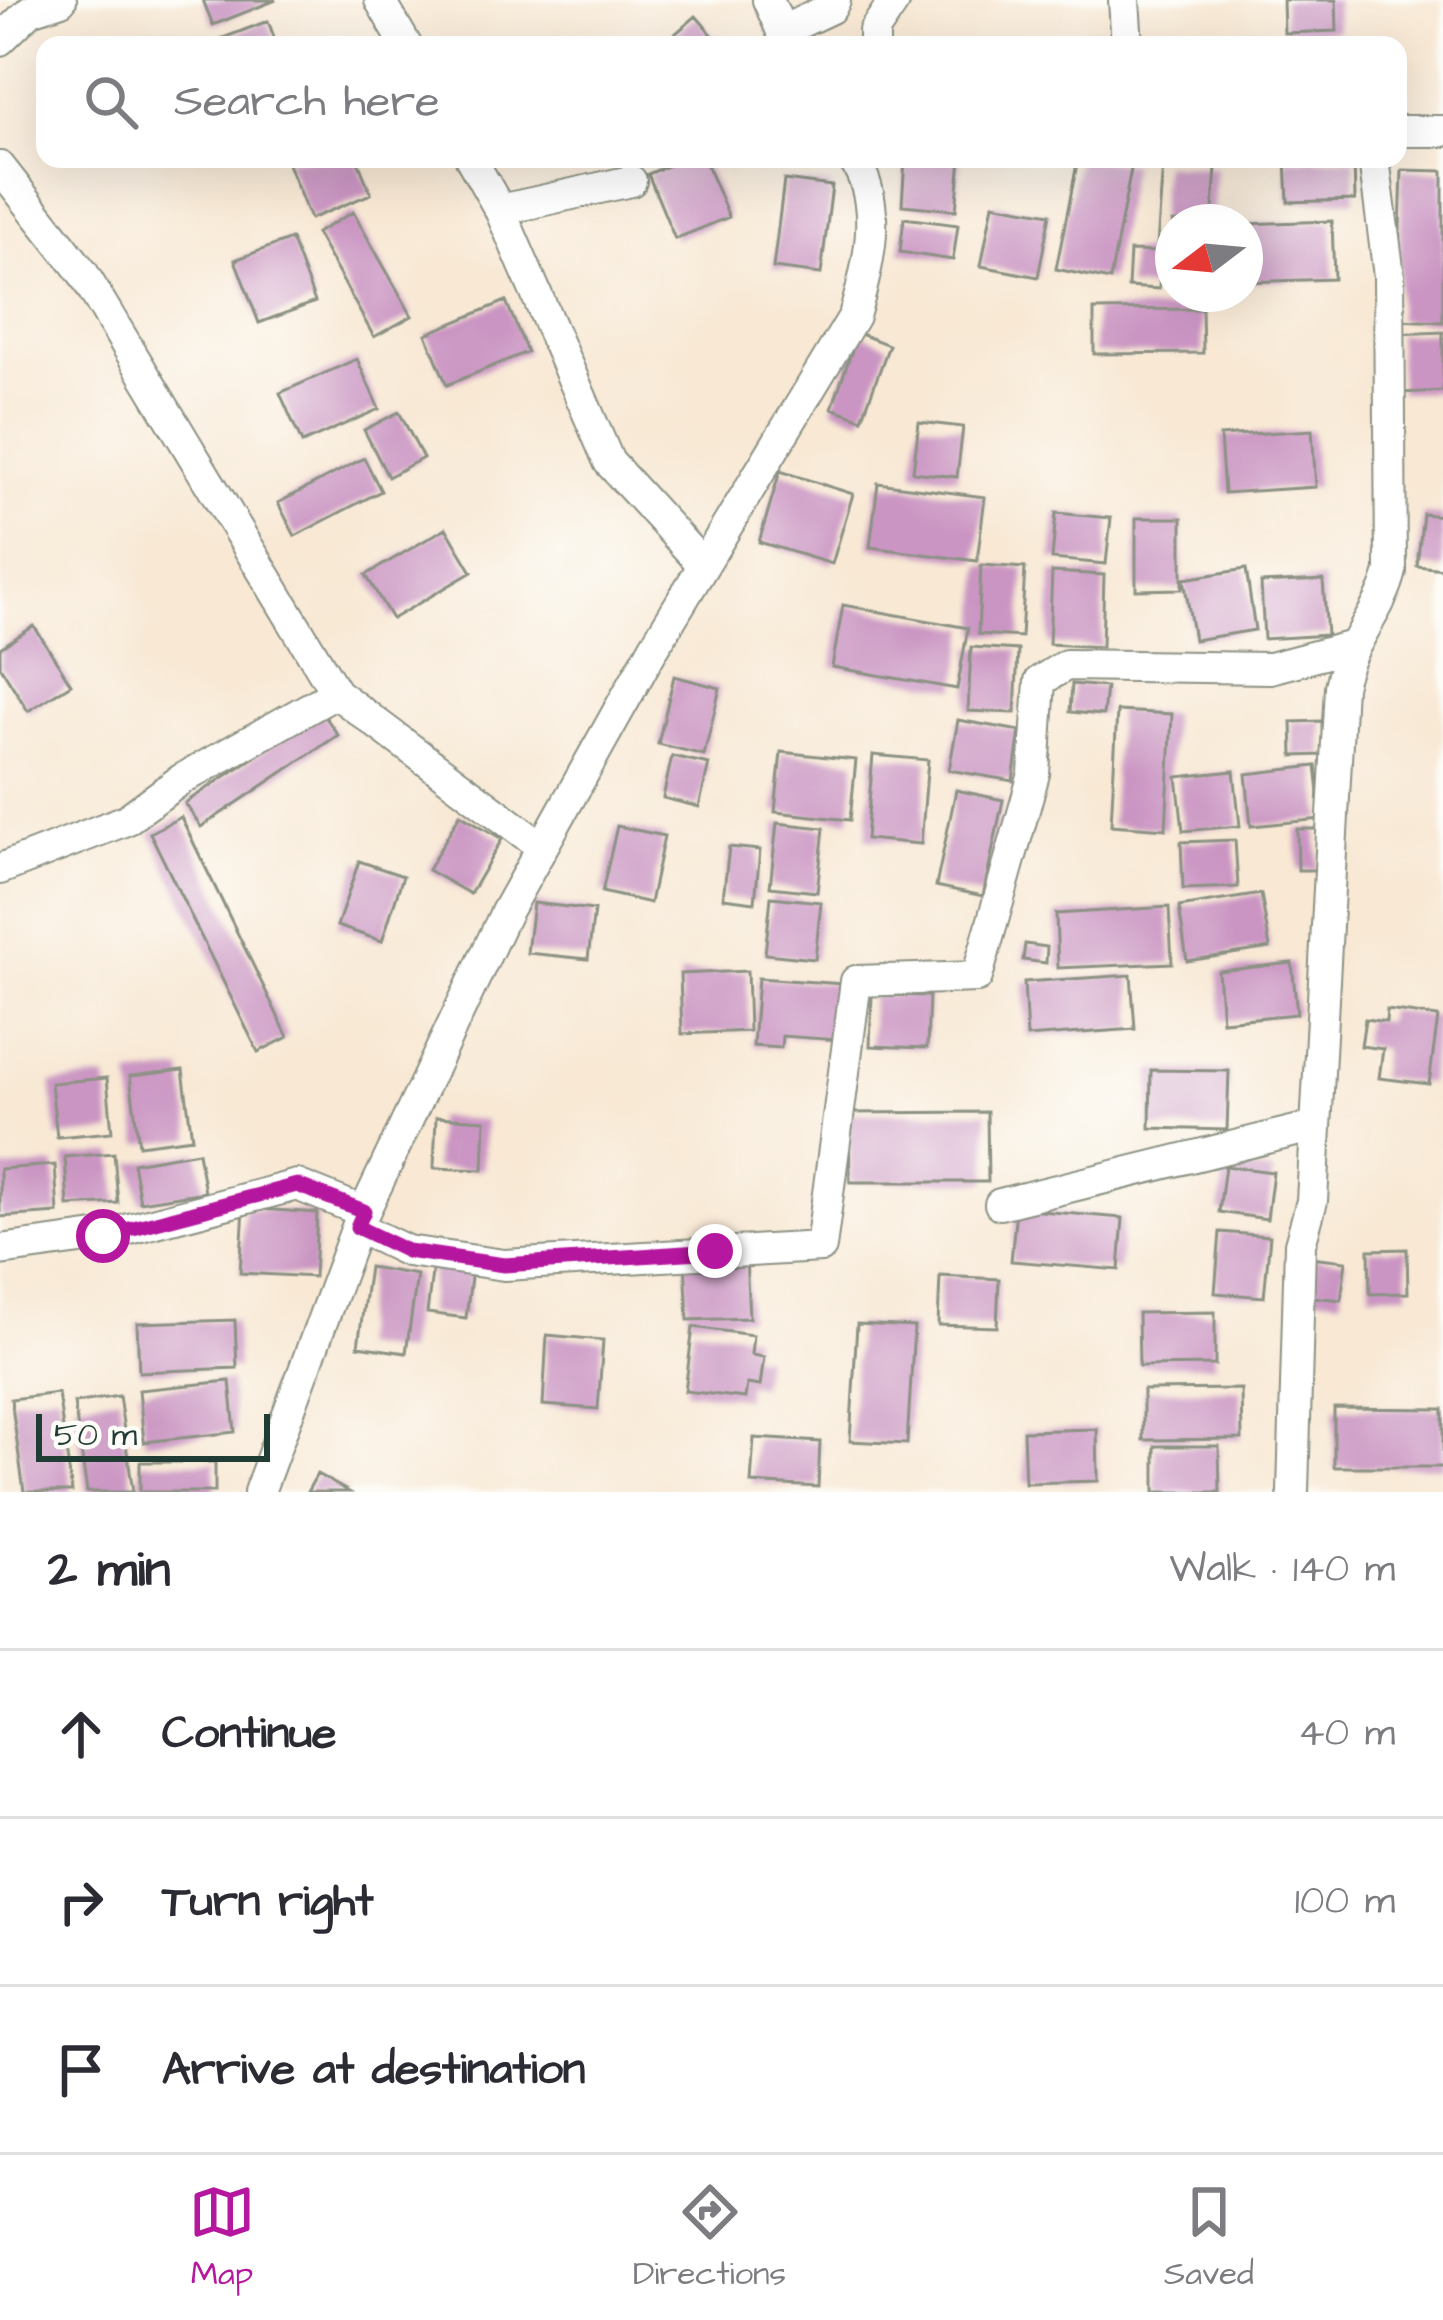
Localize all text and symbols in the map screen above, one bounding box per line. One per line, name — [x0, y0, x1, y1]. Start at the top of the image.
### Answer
search box — [36, 36, 1407, 168]
icon: search — [78, 69, 144, 135]
text: Search here — [174, 71, 440, 133]
north arrow — [1155, 204, 1263, 312]
route start — [76, 1209, 130, 1263]
route end — [688, 1224, 742, 1278]
scale bar — [36, 1408, 270, 1461]
text: 50 m — [54, 1412, 137, 1458]
text: 2 min — [48, 1535, 171, 1606]
text: Walk · 140 m — [1170, 1543, 1395, 1597]
icon: ahead — [48, 1701, 114, 1767]
text: Continue — [162, 1703, 336, 1765]
text: 40 m — [1298, 1707, 1395, 1761]
icon: right — [48, 1869, 114, 1935]
text: Turn right — [162, 1871, 374, 1933]
text: 100 m — [1295, 1875, 1395, 1929]
icon: arrive — [48, 2037, 114, 2103]
text: Arrive at destination — [162, 2039, 585, 2101]
tab: Map — [189, 2179, 255, 2297]
tab: Directions — [633, 2179, 786, 2297]
tab: Saved — [1164, 2179, 1254, 2297]

